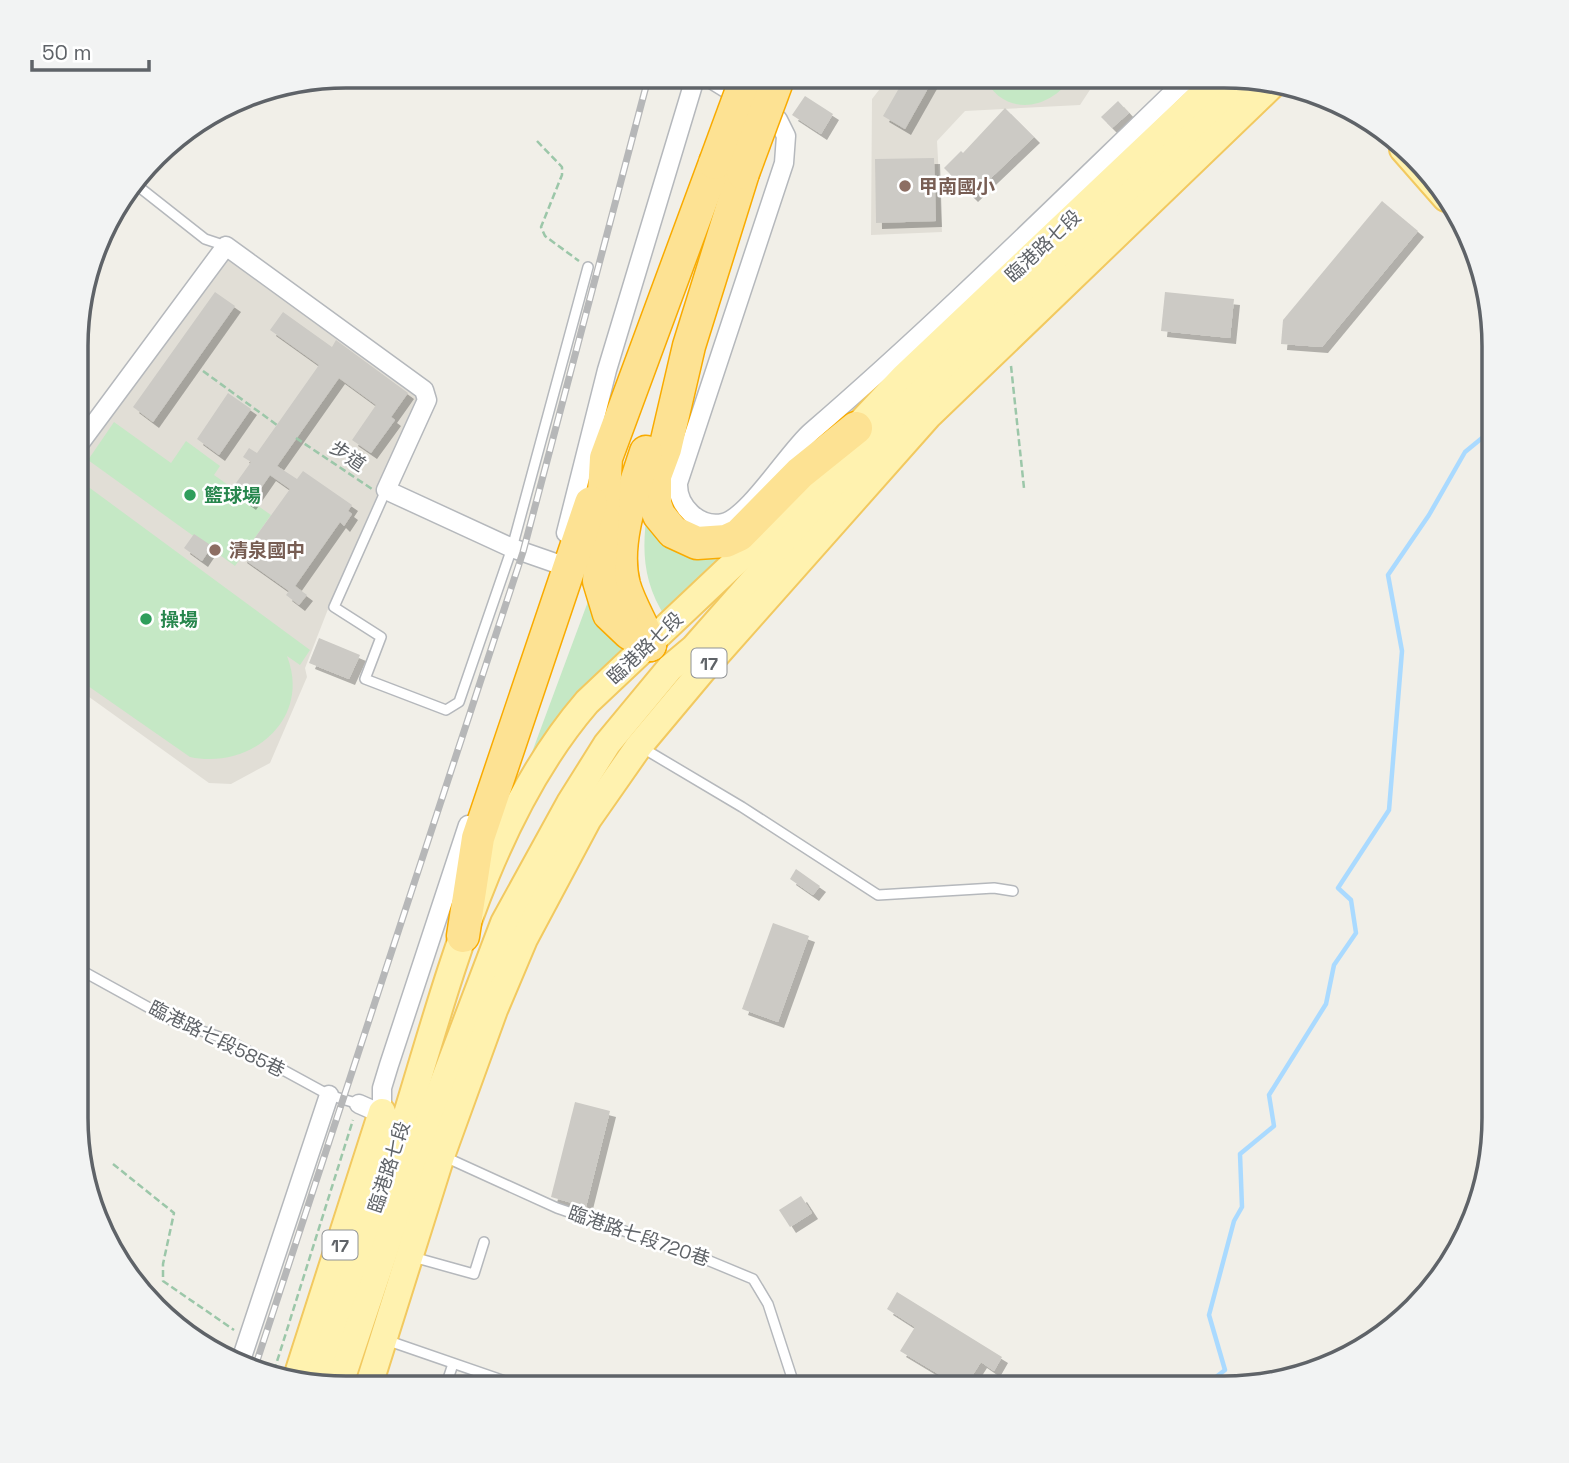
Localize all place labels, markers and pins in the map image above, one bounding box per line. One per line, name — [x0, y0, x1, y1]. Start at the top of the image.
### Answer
place label: 甲南國小 — [919, 174, 995, 199]
marker: 甲南國小 — [897, 178, 913, 194]
place label: 籃球場 — [204, 483, 261, 508]
marker: 籃球場 — [182, 487, 198, 503]
place label: 清泉國中 — [229, 538, 305, 563]
marker: 清泉國中 — [207, 542, 223, 558]
place label: 操場 — [160, 607, 198, 632]
marker: 操場 — [138, 611, 154, 627]

